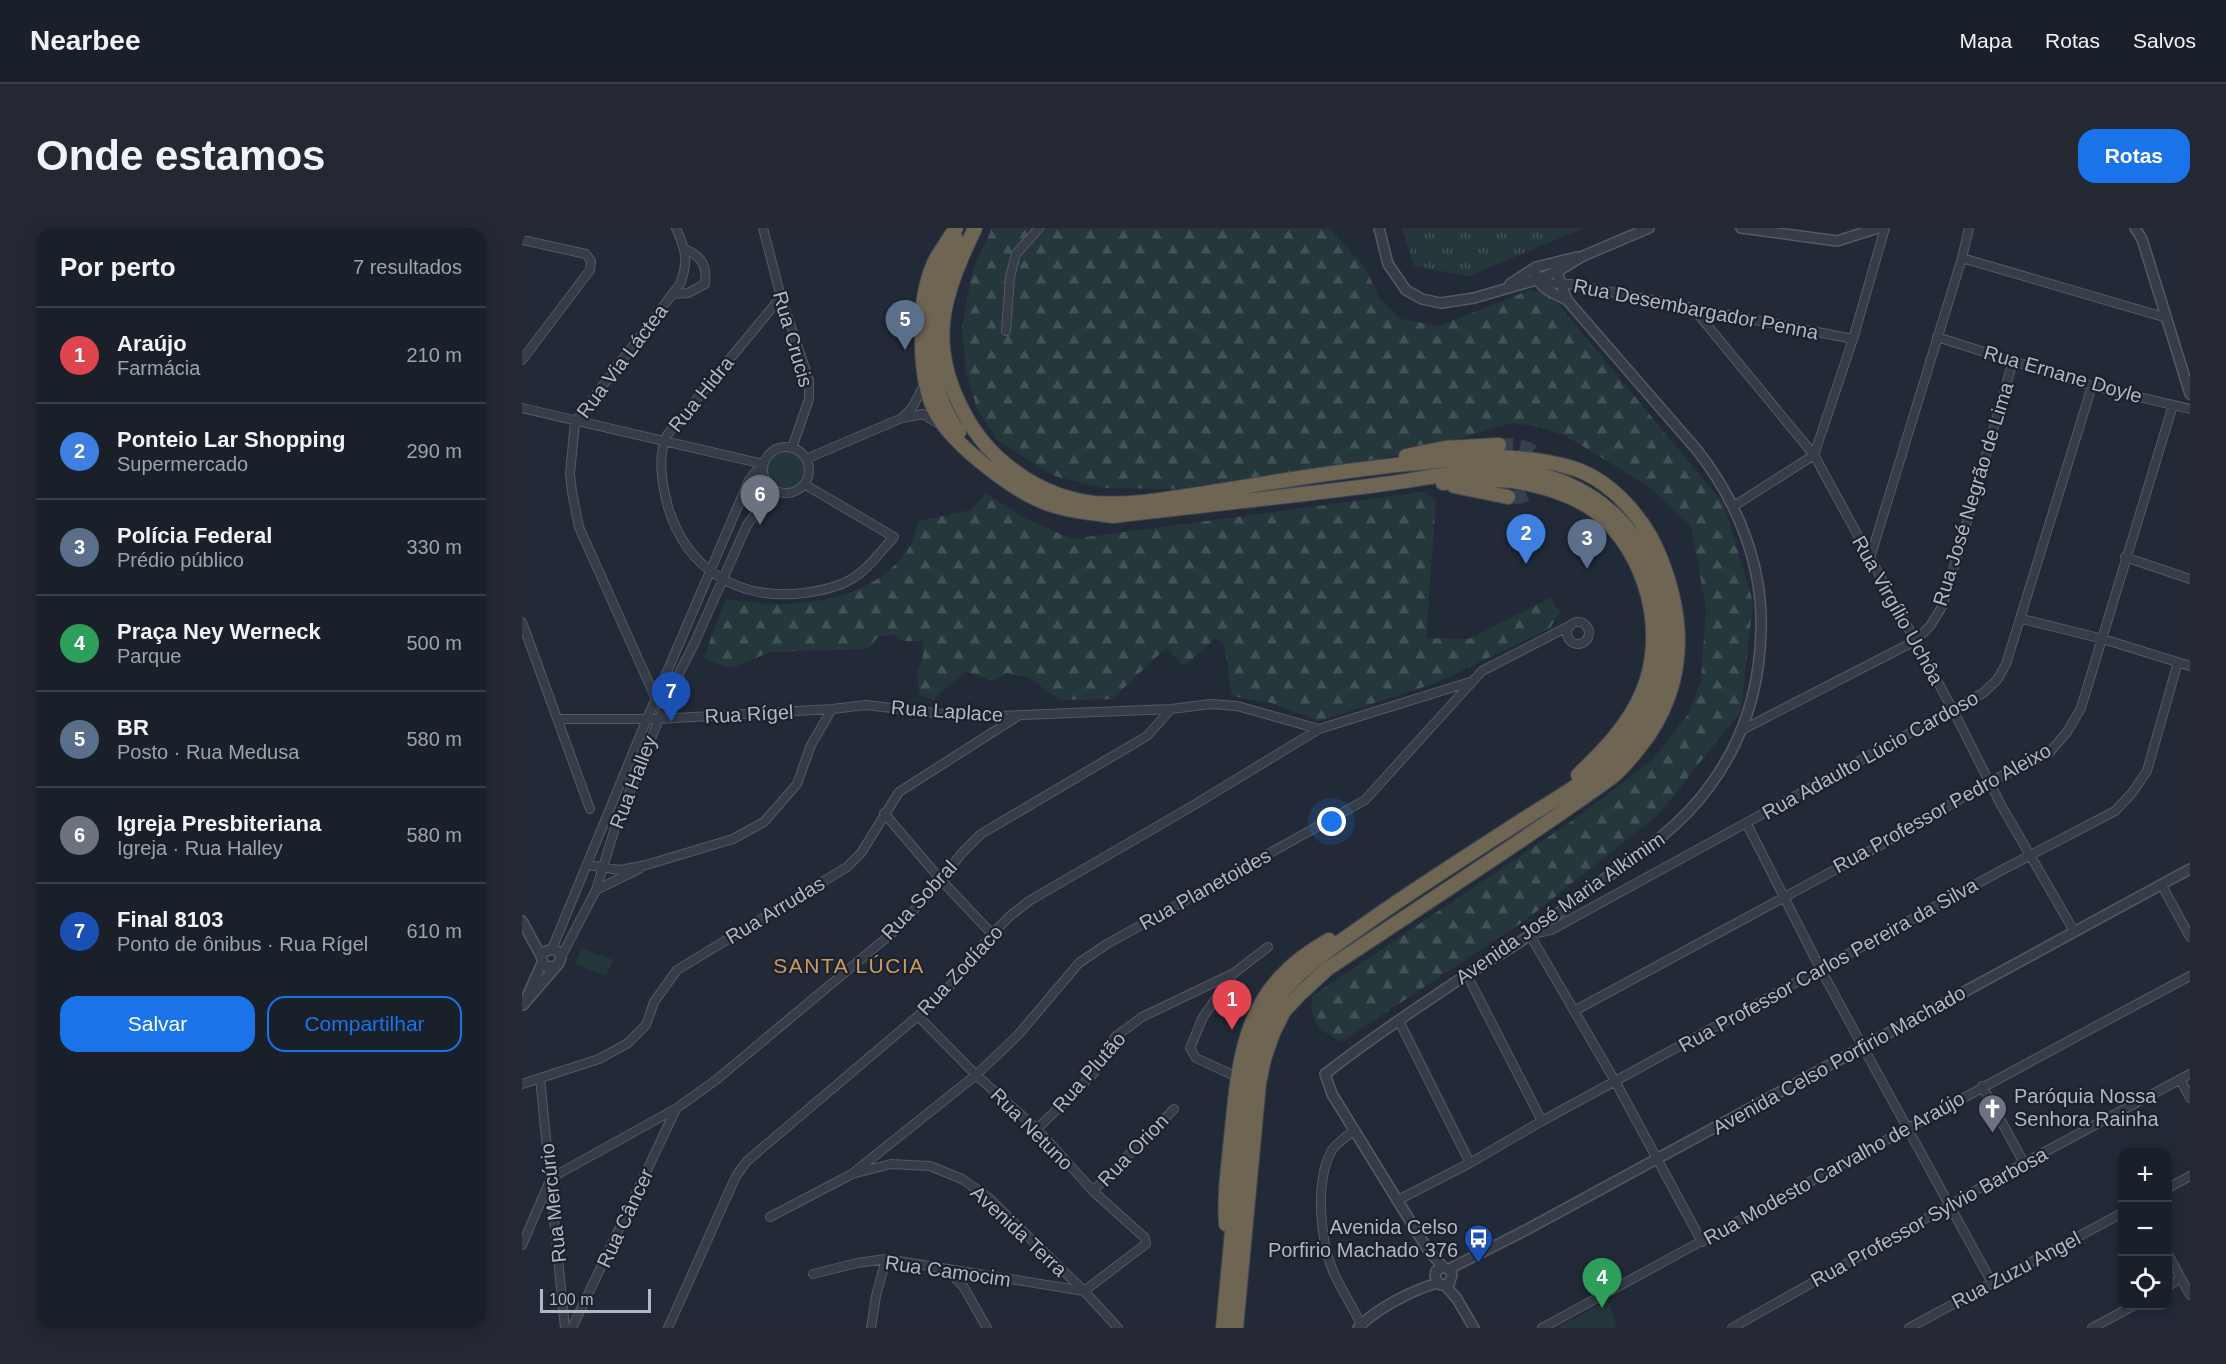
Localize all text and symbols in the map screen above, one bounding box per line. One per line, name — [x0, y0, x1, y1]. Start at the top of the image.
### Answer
text: Nearbee — [30, 25, 141, 56]
text: Mapa — [1960, 29, 2012, 52]
text: Rotas — [2045, 29, 2100, 52]
text: Salvos — [2133, 29, 2196, 52]
button: Rotas — [2078, 129, 2190, 183]
text: Onde estamos — [36, 132, 325, 179]
text: Por perto — [60, 252, 176, 282]
text: 7 resultados — [353, 256, 462, 278]
street label: Rua Desembargador Penna — [1572, 274, 1821, 344]
street label: Rua Crucis — [769, 288, 817, 390]
street label: Rua Via Láctea — [572, 299, 672, 422]
pin: 5 — [886, 300, 925, 350]
text: Araújo — [117, 331, 187, 356]
street label: Rua Ernane Doyle — [1981, 341, 2145, 407]
text: 1 — [74, 344, 85, 366]
text: 210 m — [406, 344, 462, 366]
street label: Rua Hidra — [664, 351, 738, 436]
text: Farmácia — [117, 357, 200, 379]
street label: Rua José Negrão de Lima — [1929, 379, 2018, 608]
text: Ponteio Lar Shopping — [117, 427, 346, 452]
text: 2 — [74, 440, 85, 462]
text: 290 m — [406, 440, 462, 462]
text: Supermercado — [117, 453, 248, 475]
pin: 6 — [740, 476, 780, 525]
pin: 2 — [1506, 514, 1546, 564]
pin: 3 — [1568, 520, 1606, 569]
text: Polícia Federal — [117, 523, 272, 548]
street label: Rua Virgílio Uchôa — [1848, 532, 1948, 689]
text: 3 — [74, 536, 85, 558]
text: 330 m — [406, 536, 462, 558]
text: Prédio público — [117, 549, 244, 571]
text: Praça Ney Werneck — [117, 619, 321, 644]
text: 4 — [74, 632, 85, 654]
text: 500 m — [406, 632, 462, 654]
text: Parque — [117, 645, 182, 667]
pin: 7 — [652, 672, 690, 722]
street label: Rua Adaulto Lúcio Cardoso — [1758, 686, 1982, 824]
street label: Rua Laplace — [890, 696, 1004, 726]
street label: Rua Rígel — [704, 701, 794, 727]
text: BR — [117, 715, 149, 740]
text: 5 — [74, 728, 85, 750]
text: 580 m — [406, 728, 462, 750]
street label: Rua Halley — [605, 732, 661, 832]
street label: Rua Professor Pedro Aleixo — [1829, 739, 2055, 877]
text: Posto · Rua Medusa — [117, 741, 299, 763]
your location — [1317, 807, 1346, 836]
text: Igreja Presbiteriana — [117, 811, 321, 836]
text: 6 — [74, 824, 85, 846]
text: 580 m — [406, 824, 462, 846]
street label: Avenida José Maria Alkimim — [1451, 827, 1669, 989]
text: Igreja · Rua Halley — [117, 837, 283, 859]
street label: Rua Planetoides — [1135, 844, 1275, 934]
street label: Rua Sobral — [877, 856, 961, 944]
street label: Rua Arrudas — [722, 872, 828, 948]
street label: Rua Professor Carlos Pereira da Silva — [1675, 873, 1982, 1057]
text: Final 8103 — [117, 907, 223, 932]
text: 7 — [74, 920, 85, 942]
text: 610 m — [406, 920, 462, 942]
street label: Rua Zodíaco — [913, 921, 1007, 1019]
text: Ponto de ônibus · Rua Rígel — [117, 933, 368, 955]
district label: SANTA LÚCIA — [773, 954, 925, 977]
pin: 1 — [1212, 980, 1252, 1030]
street label: Avenida Celso Porfirio Machado — [1709, 981, 1969, 1139]
button: Salvar — [60, 996, 255, 1052]
button: Compartilhar — [267, 996, 462, 1052]
street label: Rua Plutão — [1048, 1027, 1130, 1117]
street label: Rua Netuno — [986, 1083, 1078, 1175]
place label: Paróquia Nossa Senhora Rainha — [2014, 1085, 2159, 1130]
street label: Rua Modesto Carvalho de Araújo — [1700, 1087, 1968, 1249]
church icon: Paróquia Nossa Senhora Rainha — [1977, 1092, 2009, 1134]
street label: Rua Orion — [1093, 1110, 1173, 1190]
street label: Rua Mercúrio — [536, 1142, 570, 1264]
street label: Rua Professor Sylvio Barbosa — [1807, 1142, 2052, 1291]
map controls — [2118, 1148, 2172, 1310]
button: + — [2118, 1148, 2172, 1202]
street label: Rua Câncer — [592, 1165, 658, 1271]
street label: Avenida Terra — [967, 1181, 1072, 1281]
button: − — [2118, 1202, 2172, 1256]
place label: Avenida Celso Porfirio Machado 376 — [1268, 1216, 1458, 1261]
bus stop icon: Avenida Celso Porfirio Machado 376 — [1463, 1222, 1495, 1264]
street label: Rua Zuzu Angel — [1948, 1227, 2084, 1313]
street label: Rua Camocim — [884, 1251, 1012, 1291]
button: locate — [2118, 1256, 2172, 1310]
pin: 4 — [1582, 1258, 1622, 1308]
scale bar — [540, 1286, 651, 1314]
text: 100 m — [549, 1291, 593, 1308]

